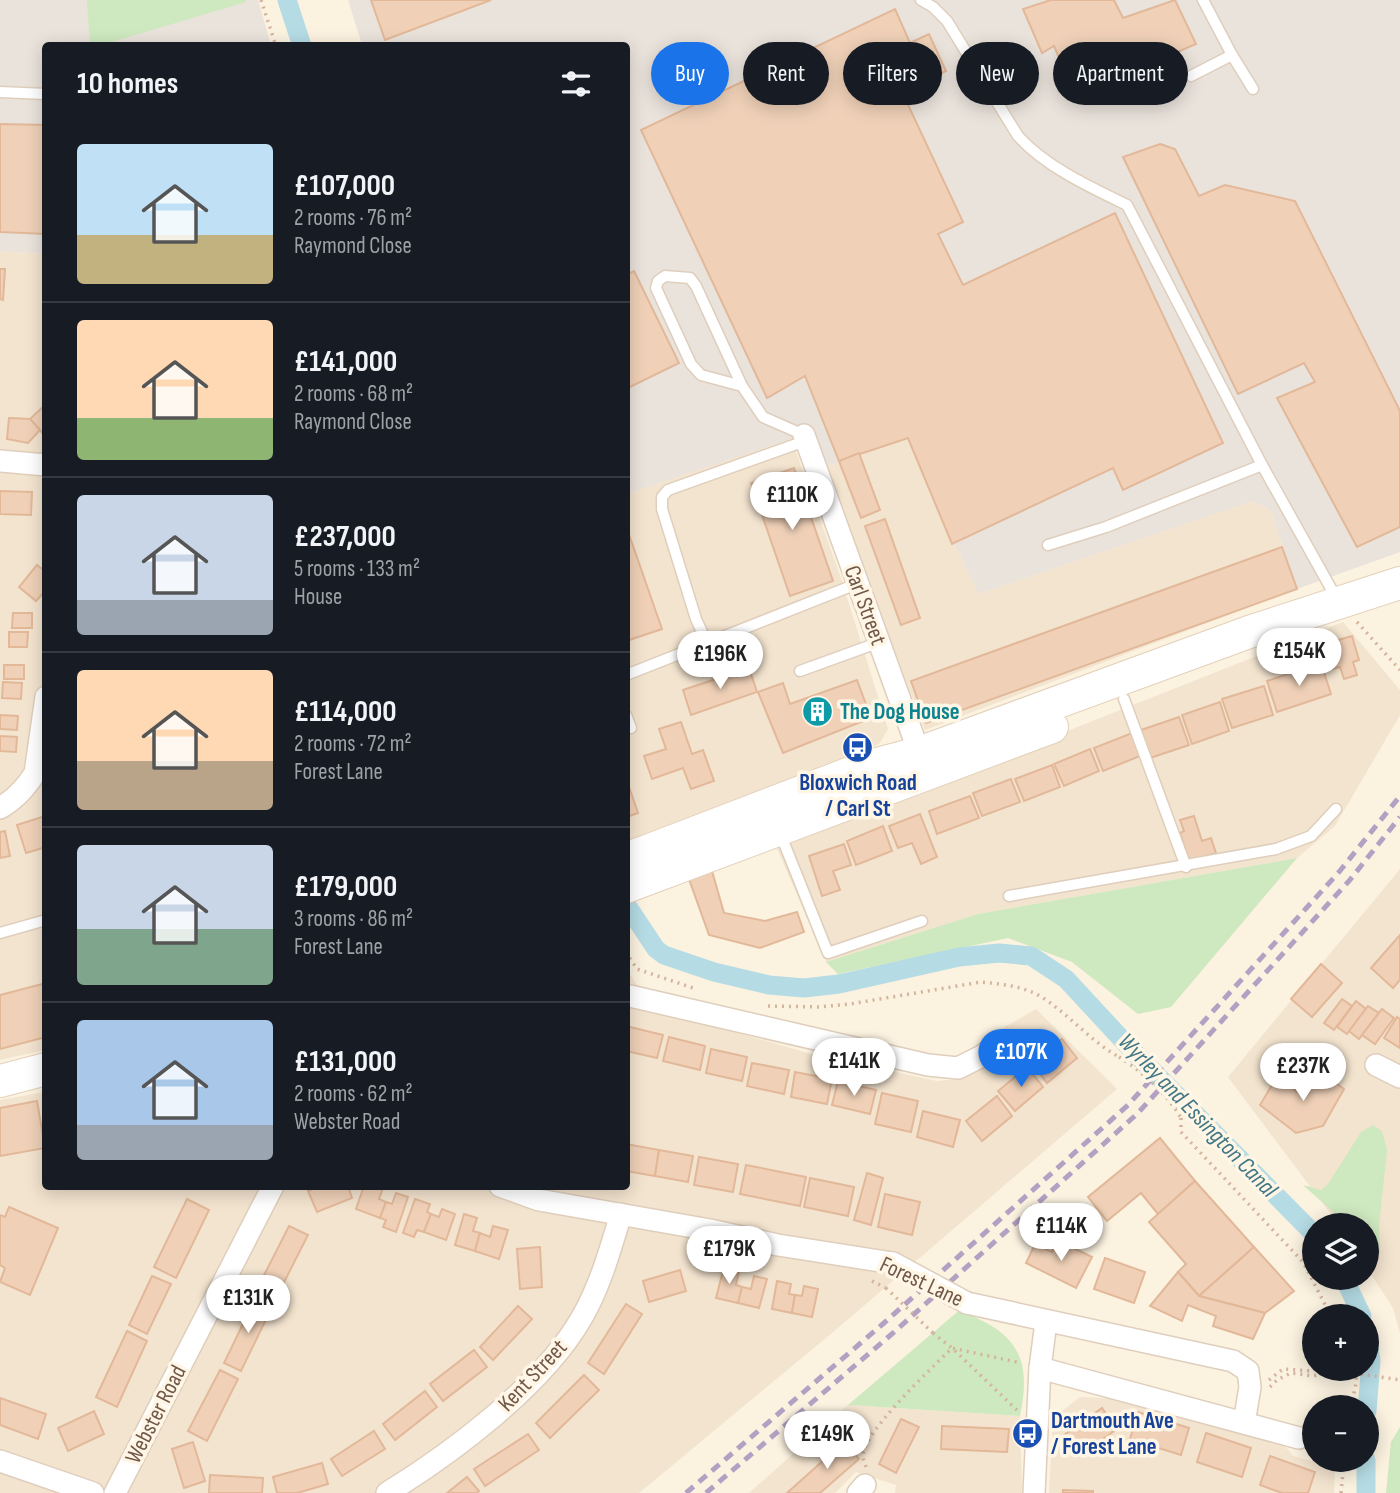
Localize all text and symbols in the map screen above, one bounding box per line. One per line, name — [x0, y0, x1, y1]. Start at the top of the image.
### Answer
chip: Buy — [651, 42, 729, 105]
chip: Rent — [743, 42, 829, 105]
chip: Filters — [843, 42, 942, 105]
chip: New — [956, 42, 1039, 105]
chip: Apartment — [1053, 42, 1188, 105]
icon: filters — [557, 65, 595, 103]
text: 10 homes — [77, 66, 178, 102]
text: £107,000 — [294, 168, 395, 204]
icon: home — [133, 172, 217, 256]
text: 2 rooms · 76 m² — [294, 204, 412, 232]
text: Raymond Close — [294, 232, 412, 260]
text: £141,000 — [294, 344, 397, 380]
icon: home — [133, 348, 217, 432]
text: 2 rooms · 68 m² — [294, 380, 413, 408]
text: Raymond Close — [294, 408, 412, 436]
pin: £110K — [743, 472, 841, 532]
text: £110K — [766, 481, 818, 509]
text: £237,000 — [294, 519, 396, 555]
icon: home — [133, 523, 217, 607]
text: 5 rooms · 133 m² — [294, 555, 420, 583]
street label: Carl Street — [838, 562, 892, 649]
text: House — [294, 583, 342, 611]
pin: £154K — [1250, 628, 1348, 688]
pin: £196K — [671, 632, 769, 691]
text: £154K — [1273, 637, 1325, 665]
text: £196K — [693, 640, 747, 668]
text: £114,000 — [294, 694, 397, 730]
building icon: The Dog House — [800, 694, 834, 728]
icon: home — [133, 698, 217, 782]
place label: The Dog House — [840, 698, 960, 726]
text: 2 rooms · 72 m² — [294, 730, 412, 758]
bus stop icon: Bloxwich Road / Carl St — [841, 731, 875, 765]
text: Forest Lane — [294, 758, 383, 786]
place label: Bloxwich Road / Carl St — [799, 769, 917, 823]
text: £179,000 — [294, 869, 397, 905]
icon: home — [133, 873, 217, 957]
text: 3 rooms · 86 m² — [294, 905, 413, 933]
text: Forest Lane — [294, 933, 383, 961]
water label: Wyrley and Essington Canal — [1112, 1027, 1284, 1204]
pin: £107K — [972, 1030, 1070, 1089]
pin: £141K — [805, 1038, 903, 1098]
text: £107K — [994, 1038, 1048, 1066]
text: £131,000 — [294, 1044, 397, 1080]
pin: £237K — [1254, 1044, 1352, 1103]
text: £141K — [828, 1047, 880, 1075]
icon: home — [133, 1048, 217, 1132]
text: £237K — [1276, 1052, 1330, 1080]
text: 2 rooms · 62 m² — [294, 1080, 413, 1108]
text: Webster Road — [294, 1108, 400, 1136]
pin: £114K — [1012, 1204, 1110, 1263]
text: £114K — [1035, 1212, 1087, 1240]
map controls — [1302, 1213, 1379, 1472]
button: layers — [1302, 1213, 1379, 1290]
pin: £179K — [680, 1226, 778, 1286]
text: £179K — [703, 1235, 755, 1263]
street label: Forest Lane — [875, 1250, 968, 1313]
pin: £131K — [199, 1276, 297, 1335]
text: £131K — [222, 1284, 274, 1312]
button: + — [1302, 1304, 1379, 1381]
street label: Kent Street — [492, 1334, 573, 1418]
street label: Webster Road — [119, 1361, 192, 1468]
button: − — [1302, 1395, 1379, 1472]
place label: Dartmouth Ave / Forest Lane — [1051, 1407, 1174, 1461]
pin: £149K — [778, 1412, 876, 1471]
bus stop icon: Dartmouth Ave / Forest Lane — [1011, 1416, 1045, 1450]
text: £149K — [800, 1420, 854, 1448]

